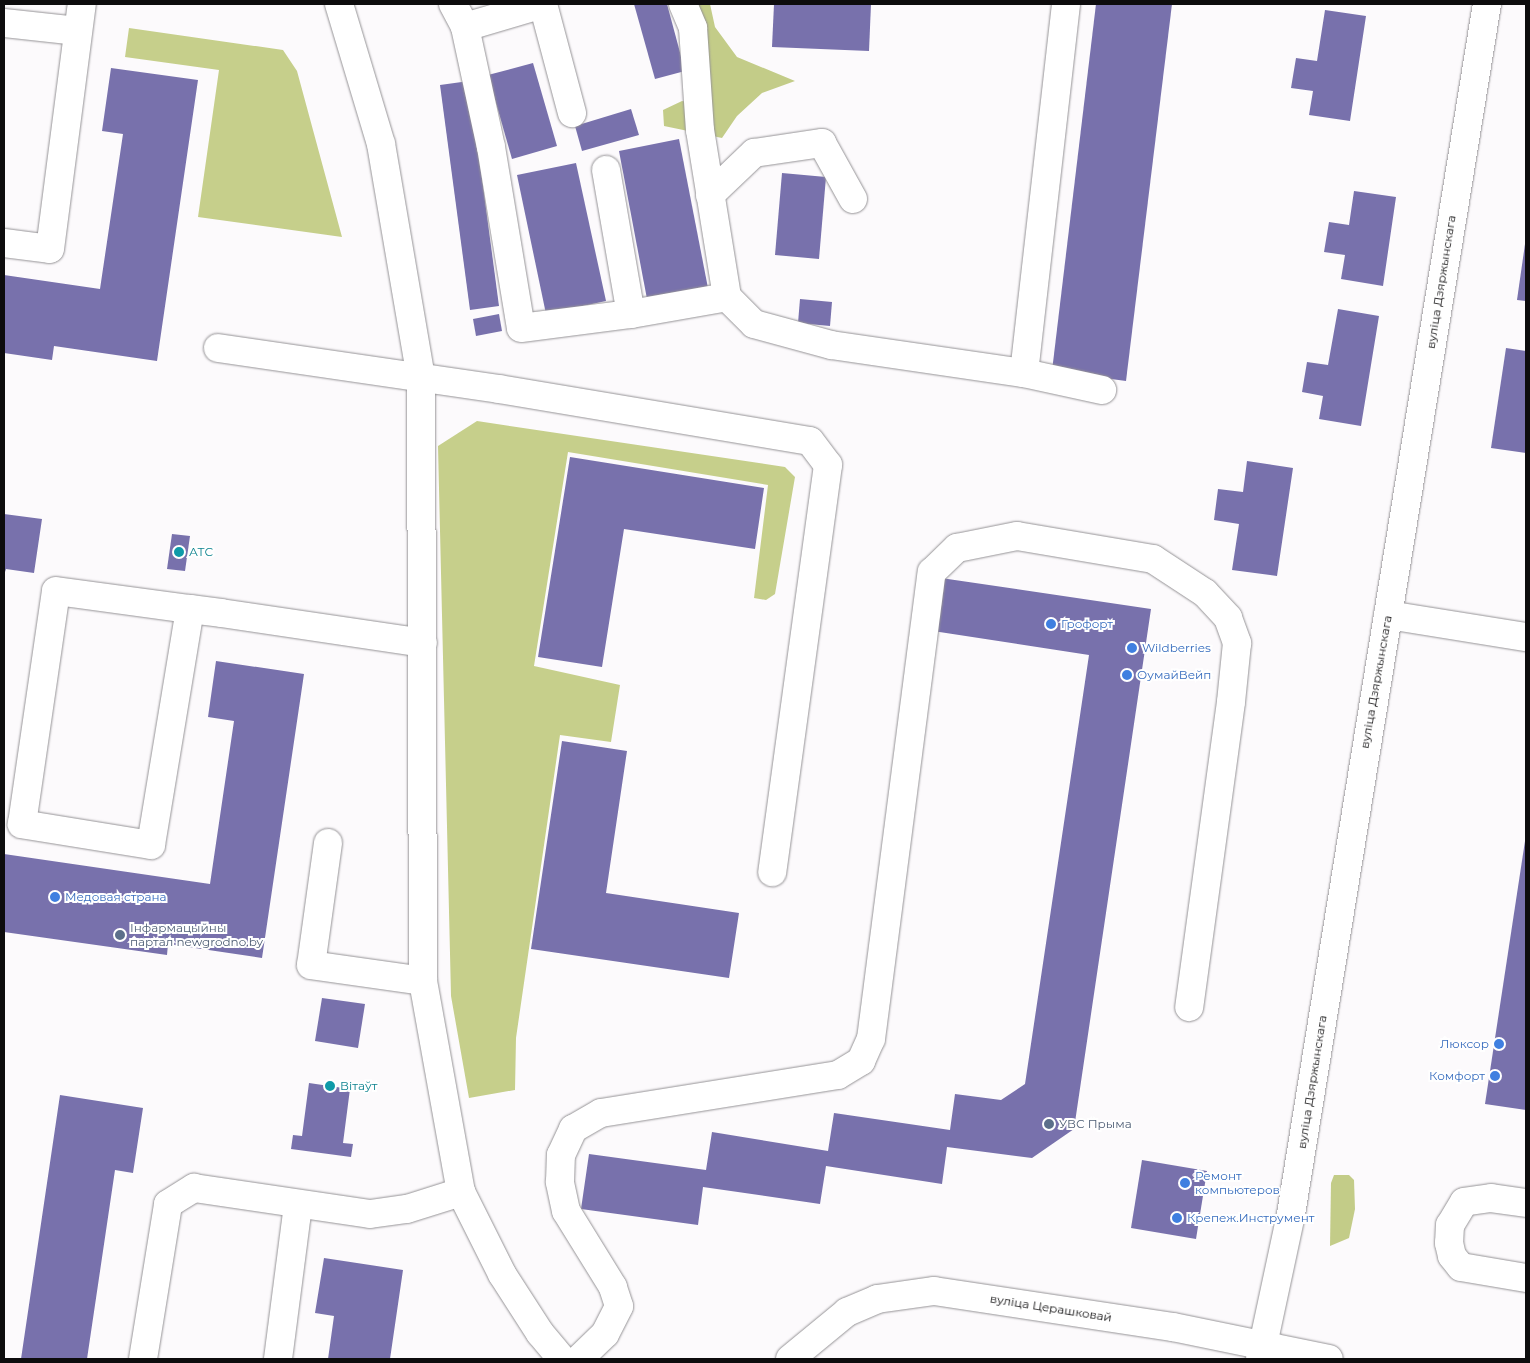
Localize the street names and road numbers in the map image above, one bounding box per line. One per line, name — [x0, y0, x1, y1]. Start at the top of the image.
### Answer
street label: вуліца Дзяржынскага — [1423, 214, 1459, 350]
street label: вуліца Дзяржынскага — [1357, 614, 1395, 750]
street label: вуліца Дзяржынскага — [1294, 1014, 1330, 1150]
street label: вуліца Церашковай — [989, 1291, 1113, 1325]

